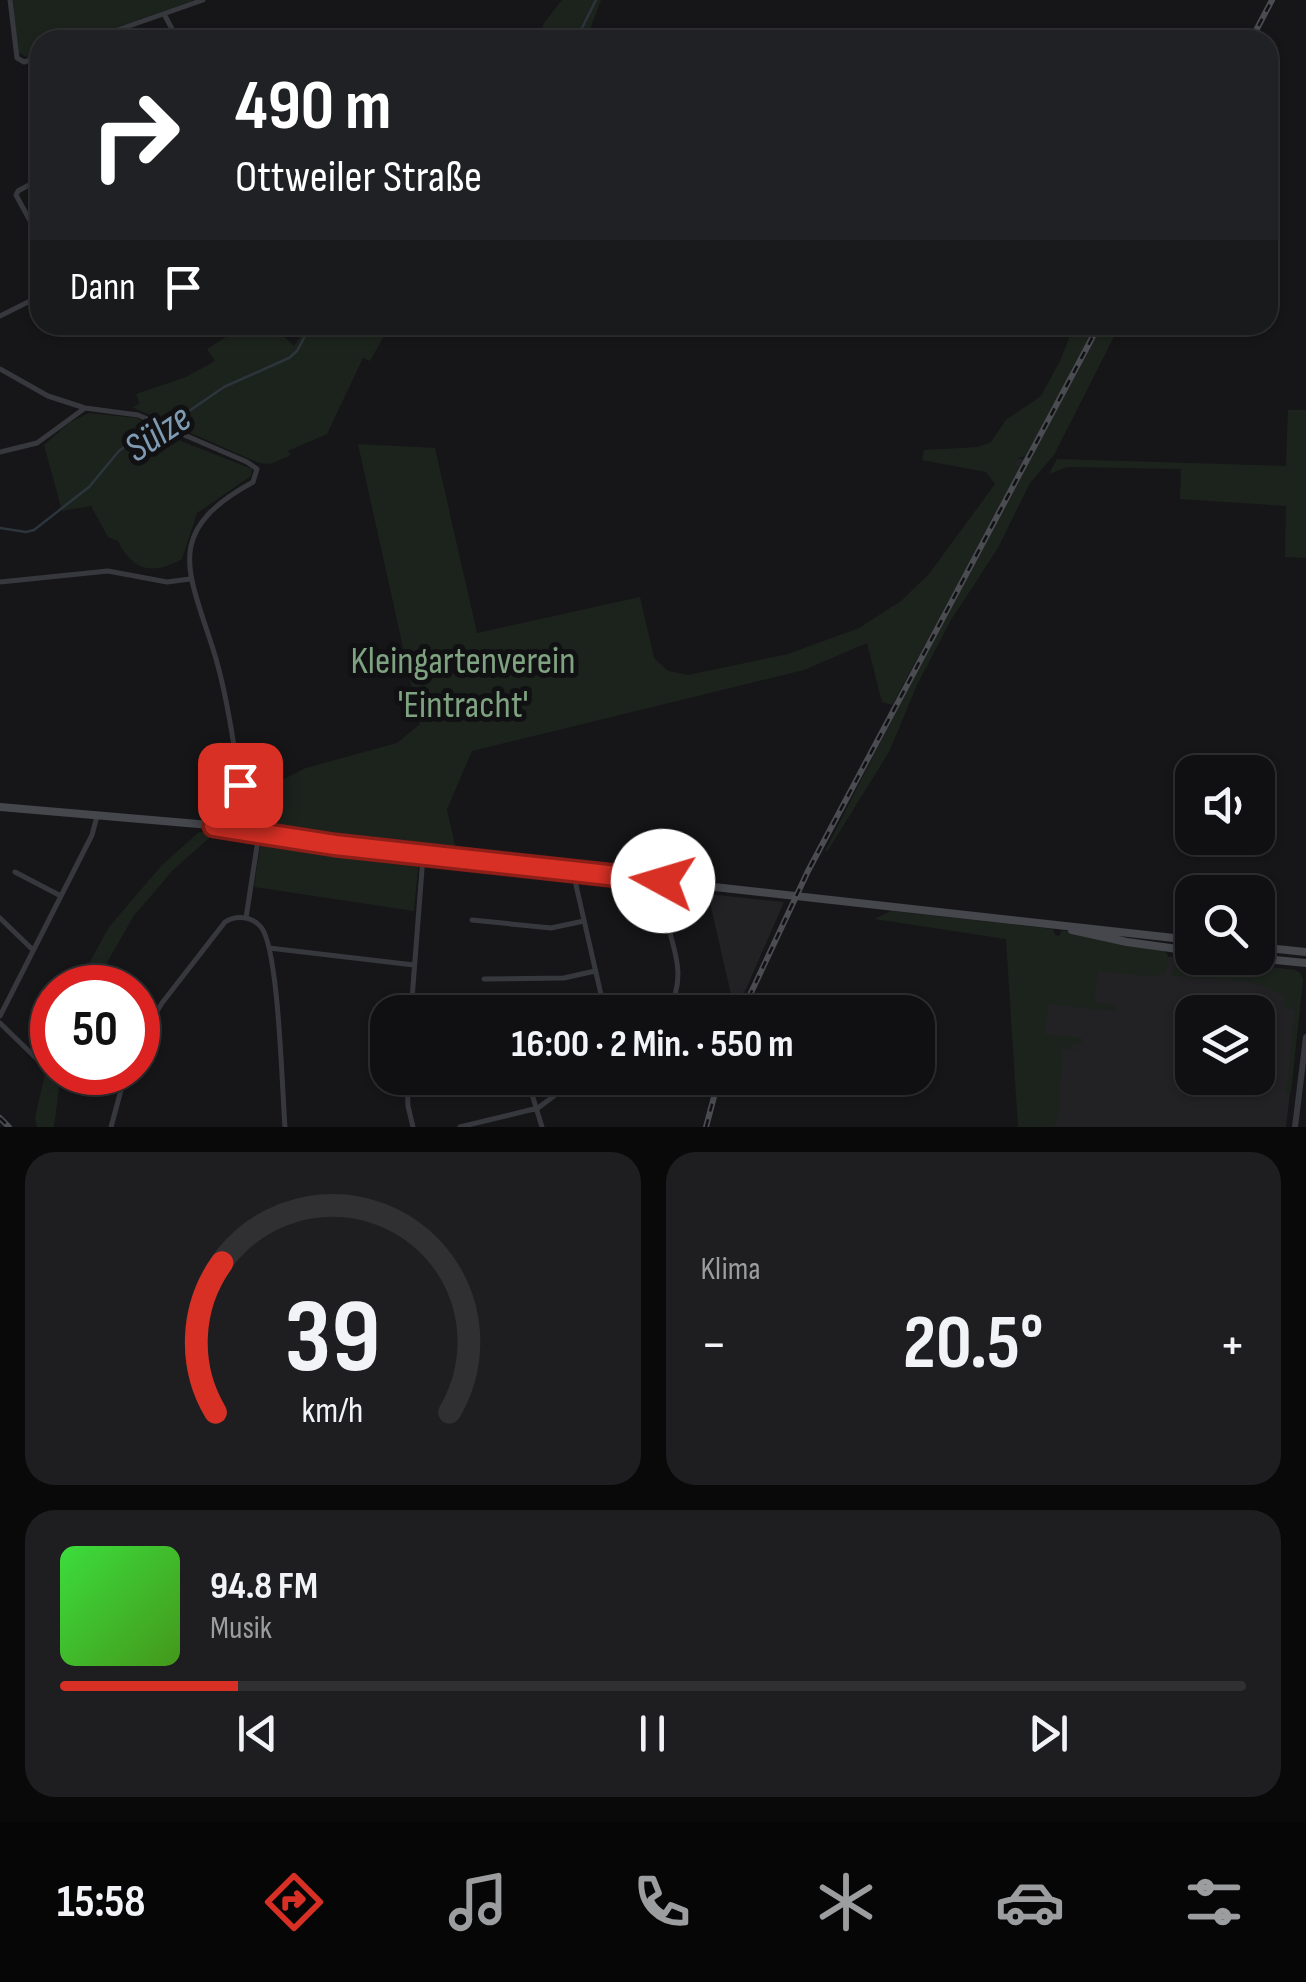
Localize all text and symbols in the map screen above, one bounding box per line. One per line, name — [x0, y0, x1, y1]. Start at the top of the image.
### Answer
text: 490 m — [235, 65, 391, 149]
icon: right — [70, 70, 200, 200]
text: Ottweiler Straße — [235, 150, 482, 205]
icon: arrive — [156, 260, 211, 315]
text: Dann — [70, 265, 136, 310]
water label: Sülze — [116, 394, 200, 473]
park label: Kleingartenverein 'Eintracht' — [351, 639, 575, 728]
pin — [198, 743, 283, 828]
map controls — [1175, 755, 1275, 1095]
button: sound — [1175, 755, 1275, 855]
icon: arrive — [213, 758, 268, 813]
position arrow — [611, 829, 715, 933]
button: search — [1175, 875, 1275, 975]
speed limit sign: 50 — [30, 965, 160, 1095]
button: layers — [1175, 995, 1275, 1095]
text: 16:00 · 2 Min. · 550 m — [512, 1022, 793, 1067]
text: Klima — [701, 1250, 761, 1289]
text: 39 — [285, 1276, 381, 1401]
text: 20.5° — [903, 1299, 1043, 1390]
text: − — [701, 1312, 727, 1379]
text: + — [1219, 1312, 1246, 1379]
text: km/h — [302, 1390, 364, 1433]
text: 94.8 FM — [210, 1564, 318, 1609]
text: Musik — [210, 1609, 272, 1648]
icon: previous — [230, 1706, 285, 1761]
icon: pause — [625, 1706, 680, 1761]
icon: next — [1021, 1706, 1076, 1761]
icon: directions — [259, 1867, 329, 1937]
icon: music — [443, 1867, 513, 1937]
icon: phone — [627, 1867, 697, 1937]
icon: climate — [811, 1867, 881, 1937]
icon: car — [995, 1867, 1065, 1937]
icon: filters — [1179, 1867, 1249, 1937]
text: 15:58 — [57, 1875, 146, 1930]

